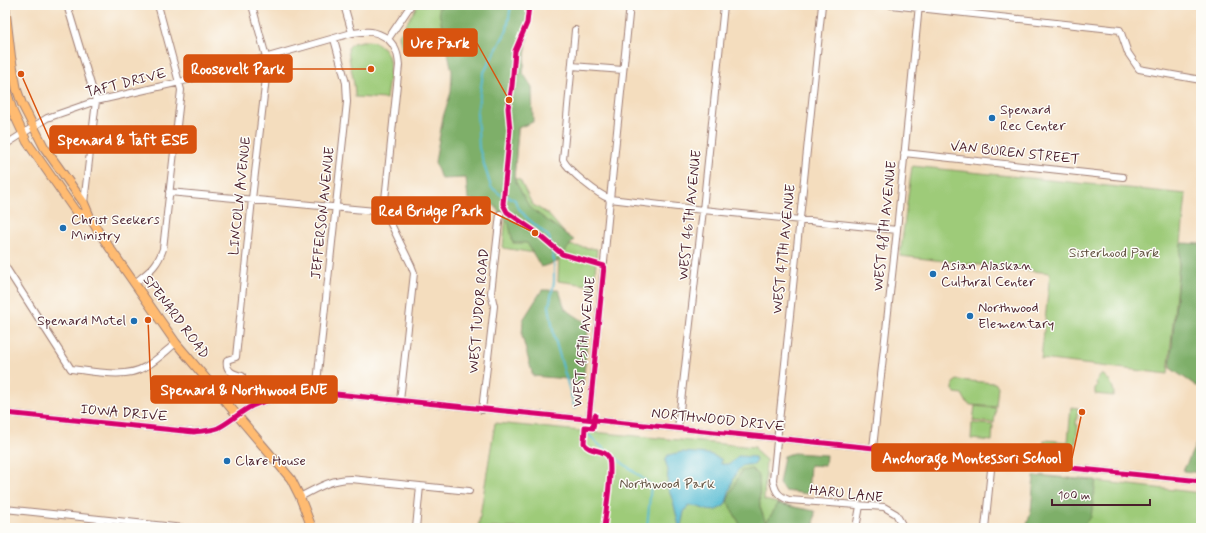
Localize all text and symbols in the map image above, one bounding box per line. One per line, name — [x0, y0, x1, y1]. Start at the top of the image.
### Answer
callout: Ure Park — [404, 29, 477, 56]
text: Ure Park — [410, 34, 470, 54]
callout: Roosevelt Park — [184, 55, 292, 82]
text: Roosevelt Park — [191, 60, 286, 80]
street label: TAFT DRIVE — [84, 64, 168, 102]
place label: Spenard Rec Center — [1000, 101, 1066, 135]
marker: Spenard Rec Center — [987, 113, 997, 123]
callout: Spenard & Taft ESE — [50, 126, 196, 153]
text: Spenard & Taft ESE — [58, 131, 189, 151]
street label: LINCOLN AVENUE — [225, 136, 255, 256]
street label: VAN BUREN STREET — [949, 137, 1081, 169]
street label: JEFFERSON AVENUE — [307, 146, 339, 280]
street label: WEST 46TH AVENUE — [674, 149, 706, 281]
street label: WEST 48TH AVENUE — [869, 160, 901, 292]
street label: WEST 47TH AVENUE — [768, 183, 800, 315]
callout: Red Bridge Park — [372, 197, 490, 224]
text: Red Bridge Park — [379, 202, 484, 224]
place label: Christ Seekers Ministry — [71, 211, 160, 245]
marker: Christ Seekers Ministry — [58, 223, 68, 233]
park label: Sisterhood Park — [1069, 244, 1159, 262]
street label: WEST TUDOR ROAD — [465, 248, 493, 374]
place label: Asian Alaskan Cultural Center — [941, 257, 1036, 291]
marker: Asian Alaskan Cultural Center — [928, 269, 938, 279]
street label: SPENARD ROAD — [139, 272, 213, 362]
street label: WEST 45TH AVENUE — [568, 276, 600, 408]
place label: Northwood Elementary — [978, 299, 1054, 333]
marker: Northwood Elementary — [965, 311, 975, 321]
place label: Spenard Motel — [37, 312, 126, 330]
marker: Spenard Motel — [129, 316, 139, 326]
callout: Spenard & Northwood ENE — [151, 376, 337, 403]
text: Spenard & Northwood ENE — [160, 381, 328, 401]
street label: IOWA DRIVE — [80, 400, 168, 426]
street label: NORTHWOOD DRIVE — [650, 404, 786, 436]
callout: Anchorage Montessori School — [872, 444, 1072, 471]
text: Anchorage Montessori School — [882, 449, 1062, 471]
place label: Clare House — [235, 452, 306, 470]
marker: Clare House — [222, 456, 232, 466]
park label: Northwood Park — [619, 475, 715, 493]
street label: HARU LANE — [808, 481, 884, 507]
scale bar — [1052, 481, 1150, 507]
text: 100 m — [1058, 488, 1090, 504]

